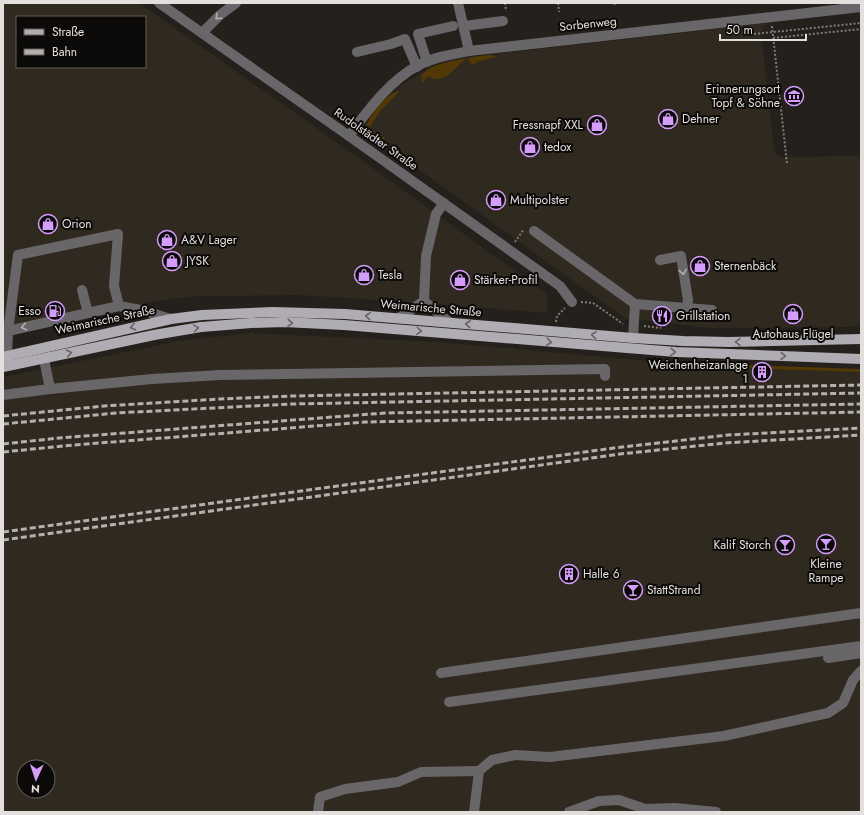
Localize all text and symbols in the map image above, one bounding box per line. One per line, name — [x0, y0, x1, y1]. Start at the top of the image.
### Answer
one-way arrow — [216, 12, 223, 19]
street label: Sorbenweg — [558, 12, 618, 36]
legend — [16, 16, 146, 68]
scale bar — [720, 16, 806, 42]
text: 50 m — [726, 21, 753, 39]
text: Straße — [52, 23, 84, 41]
text: Bahn — [52, 43, 77, 61]
place label: Erinnerungsort Topf & Söhne — [705, 80, 780, 112]
museum icon: Erinnerungsort Topf & Söhne — [783, 85, 805, 107]
street label: Rudolstädter Straße — [330, 103, 422, 175]
shop icon: Dehner — [657, 108, 679, 130]
place label: Dehner — [682, 110, 720, 128]
shop icon: Fressnapf XXL — [586, 114, 608, 136]
place label: Fressnapf XXL — [513, 116, 584, 134]
shop icon: tedox — [519, 136, 541, 158]
place label: tedox — [544, 138, 572, 156]
shop icon: Multipolster — [485, 189, 507, 211]
place label: Multipolster — [510, 191, 570, 209]
shop icon: Orion — [37, 213, 59, 235]
place label: Orion — [62, 215, 92, 233]
shop icon: A&V Lager — [156, 229, 178, 251]
place label: A&V Lager — [181, 231, 238, 249]
shop icon: JYSK — [161, 250, 183, 272]
place label: JYSK — [184, 252, 209, 270]
shop icon: Sternenbäck — [689, 255, 711, 277]
place label: Sternenbäck — [714, 257, 777, 275]
shop icon: Tesla — [353, 264, 375, 286]
place label: Tesla — [378, 266, 402, 284]
shop icon: Stärker-Profil — [449, 269, 471, 291]
one-way arrow — [679, 269, 687, 275]
place label: Stärker-Profil — [474, 271, 537, 289]
street label: Weimarische Straße — [380, 295, 482, 321]
fuel station icon: Esso — [44, 300, 66, 322]
street label: Weimarische Straße — [53, 301, 157, 339]
place label: Esso — [18, 302, 41, 320]
shop icon: Autohaus Flügel — [782, 303, 804, 325]
restaurant icon: Grillstation — [651, 305, 673, 327]
place label: Grillstation — [676, 307, 730, 325]
one-way arrow — [365, 311, 371, 320]
one-way arrow — [287, 318, 293, 327]
one-way arrow — [465, 320, 471, 329]
one-way arrow — [130, 322, 136, 331]
one-way arrow — [21, 323, 27, 331]
one-way arrow — [193, 324, 199, 333]
place label: Autohaus Flügel — [752, 325, 834, 343]
one-way arrow — [416, 326, 422, 335]
one-way arrow — [591, 330, 597, 339]
one-way arrow — [546, 337, 552, 346]
one-way arrow — [735, 337, 741, 346]
one-way arrow — [670, 347, 676, 356]
one-way arrow — [65, 350, 72, 358]
one-way arrow — [780, 352, 786, 361]
place label: Weichenheizanlage 1 — [649, 356, 748, 388]
building icon: Weichenheizanlage 1 — [751, 361, 773, 383]
bar icon: Kleine Rampe — [815, 533, 837, 555]
bar icon: Kalif Storch — [774, 534, 796, 556]
place label: Kalif Storch — [714, 536, 771, 554]
place label: Kleine Rampe — [809, 555, 843, 587]
building icon: Halle 6 — [558, 563, 580, 585]
place label: Halle 6 — [583, 565, 620, 583]
bar icon: StattStrand — [622, 579, 644, 601]
place label: StattStrand — [647, 581, 700, 599]
north arrow — [16, 759, 56, 799]
text: N — [31, 781, 40, 797]

